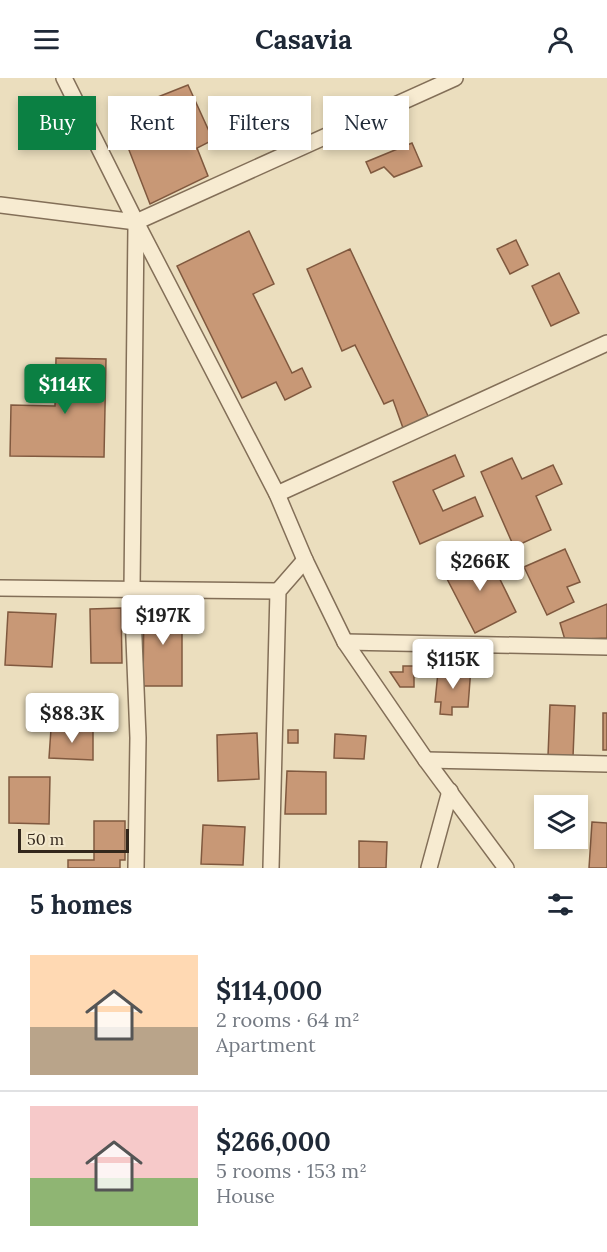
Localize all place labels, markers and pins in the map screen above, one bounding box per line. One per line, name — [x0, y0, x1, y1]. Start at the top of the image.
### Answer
pin: $114K — [23, 364, 107, 415]
pin: $266K — [438, 541, 522, 592]
pin: $197K — [121, 595, 205, 646]
pin: $115K — [411, 639, 495, 690]
pin: $88.3K — [23, 693, 121, 744]

